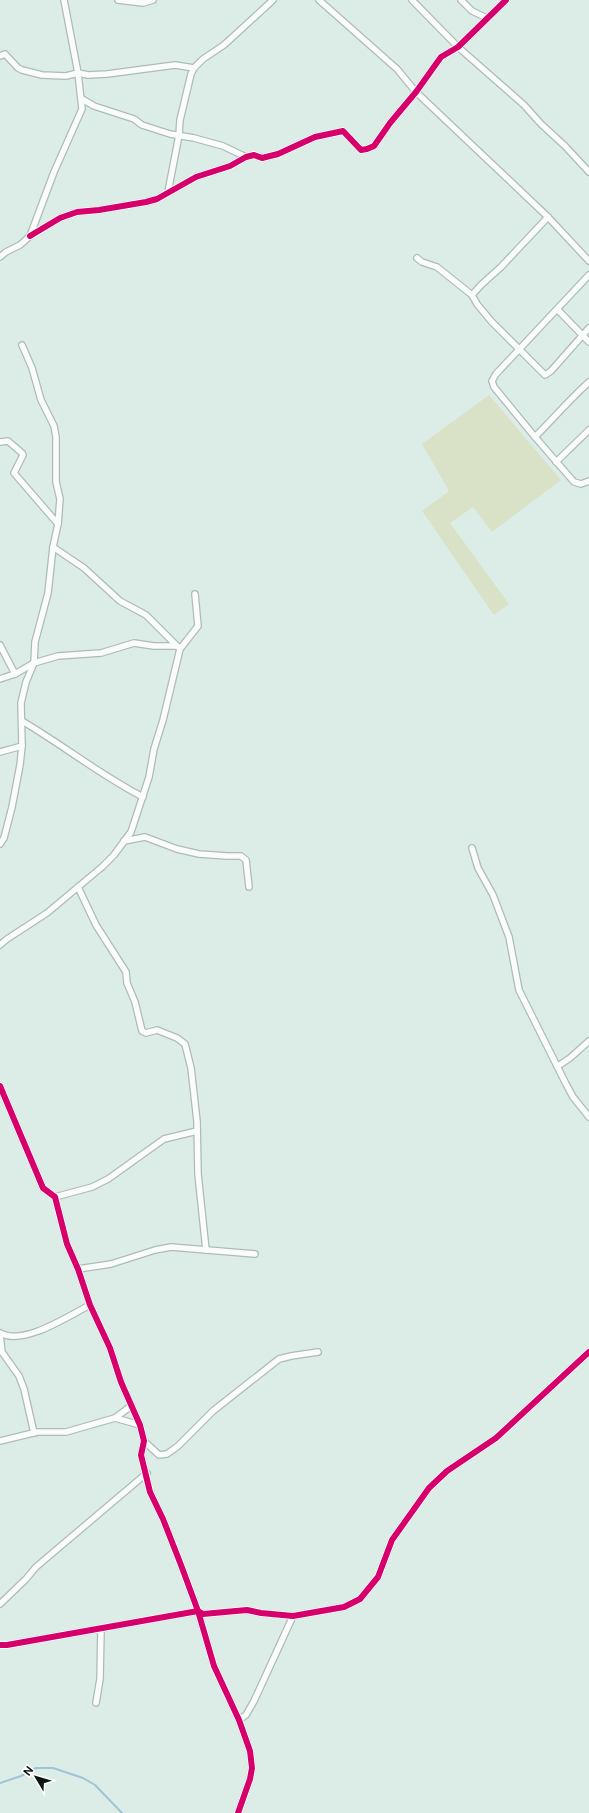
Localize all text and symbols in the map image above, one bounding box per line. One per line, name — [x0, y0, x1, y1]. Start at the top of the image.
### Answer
north arrow — [16, 1757, 56, 1797]
text: N — [21, 1764, 35, 1778]

